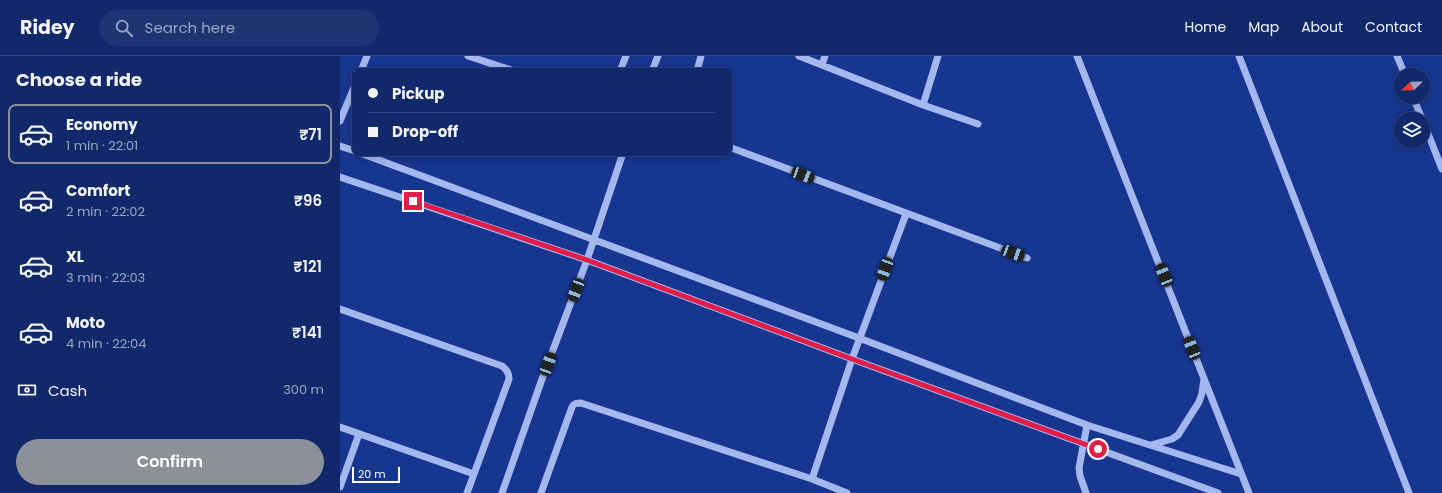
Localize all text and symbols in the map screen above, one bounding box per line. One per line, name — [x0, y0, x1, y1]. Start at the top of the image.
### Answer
search box — [99, 10, 379, 46]
text: Ridey — [20, 14, 75, 41]
icon: search — [113, 17, 135, 39]
text: Search here — [145, 17, 235, 38]
text: Home — [1184, 17, 1226, 37]
text: Map — [1248, 17, 1279, 37]
text: About — [1301, 17, 1343, 37]
text: Contact — [1365, 17, 1422, 37]
text: Choose a ride — [16, 67, 142, 92]
north arrow — [1394, 68, 1430, 104]
map controls — [1394, 68, 1430, 148]
text: Pickup — [392, 83, 444, 104]
button: layers — [1394, 112, 1430, 148]
text: Economy — [66, 114, 138, 135]
icon: car — [18, 116, 54, 152]
text: Drop-off — [392, 121, 458, 142]
text: ₹71 — [299, 124, 322, 145]
text: 1 min · 22:01 — [66, 136, 138, 155]
car — [790, 165, 816, 185]
text: Comfort — [66, 180, 130, 201]
icon: car — [18, 182, 54, 218]
text: ₹96 — [294, 190, 322, 211]
route end — [404, 192, 422, 210]
text: 2 min · 22:02 — [66, 202, 145, 221]
car — [1000, 243, 1026, 263]
text: XL — [66, 246, 84, 267]
icon: car — [18, 248, 54, 284]
text: ₹121 — [293, 256, 322, 277]
car — [875, 256, 895, 282]
car — [1154, 262, 1174, 288]
text: 3 min · 22:03 — [66, 268, 145, 287]
car — [566, 277, 586, 303]
text: Moto — [66, 312, 105, 333]
icon: car — [18, 314, 54, 350]
text: ₹141 — [292, 322, 322, 343]
text: 4 min · 22:04 — [66, 334, 146, 353]
car — [1182, 335, 1202, 361]
car — [538, 351, 558, 377]
icon: cash — [16, 379, 38, 401]
text: Cash — [48, 380, 87, 401]
text: 300 m — [283, 380, 324, 399]
button: Confirm — [16, 439, 324, 485]
route start — [1089, 440, 1107, 458]
scale bar — [352, 465, 400, 484]
text: 20 m — [358, 466, 386, 482]

